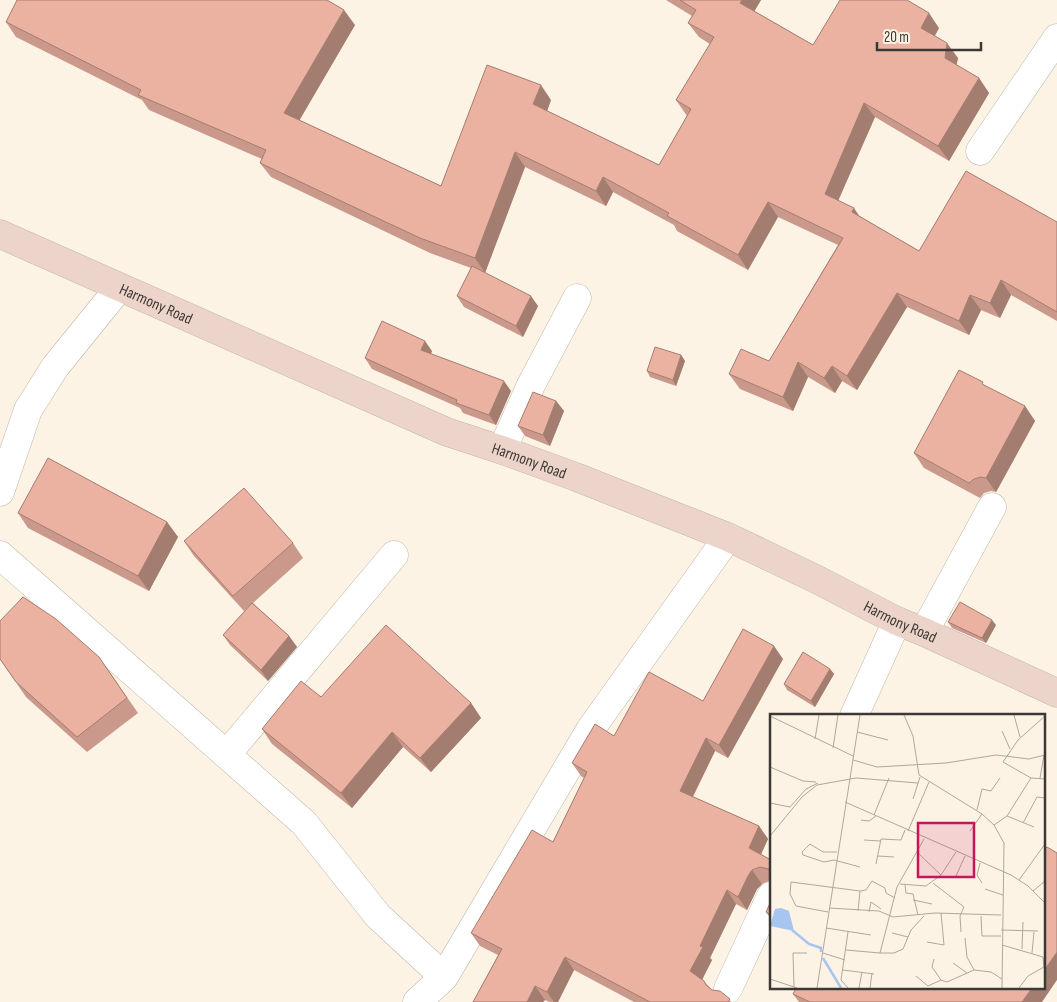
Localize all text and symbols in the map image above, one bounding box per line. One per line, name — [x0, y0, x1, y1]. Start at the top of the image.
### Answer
scale bar — [877, 20, 981, 52]
text: 20 m — [884, 28, 909, 47]
street label: Harmony Road — [116, 280, 195, 329]
street label: Harmony Road — [489, 439, 569, 484]
street label: Harmony Road — [860, 597, 939, 647]
inset map — [770, 714, 1044, 990]

